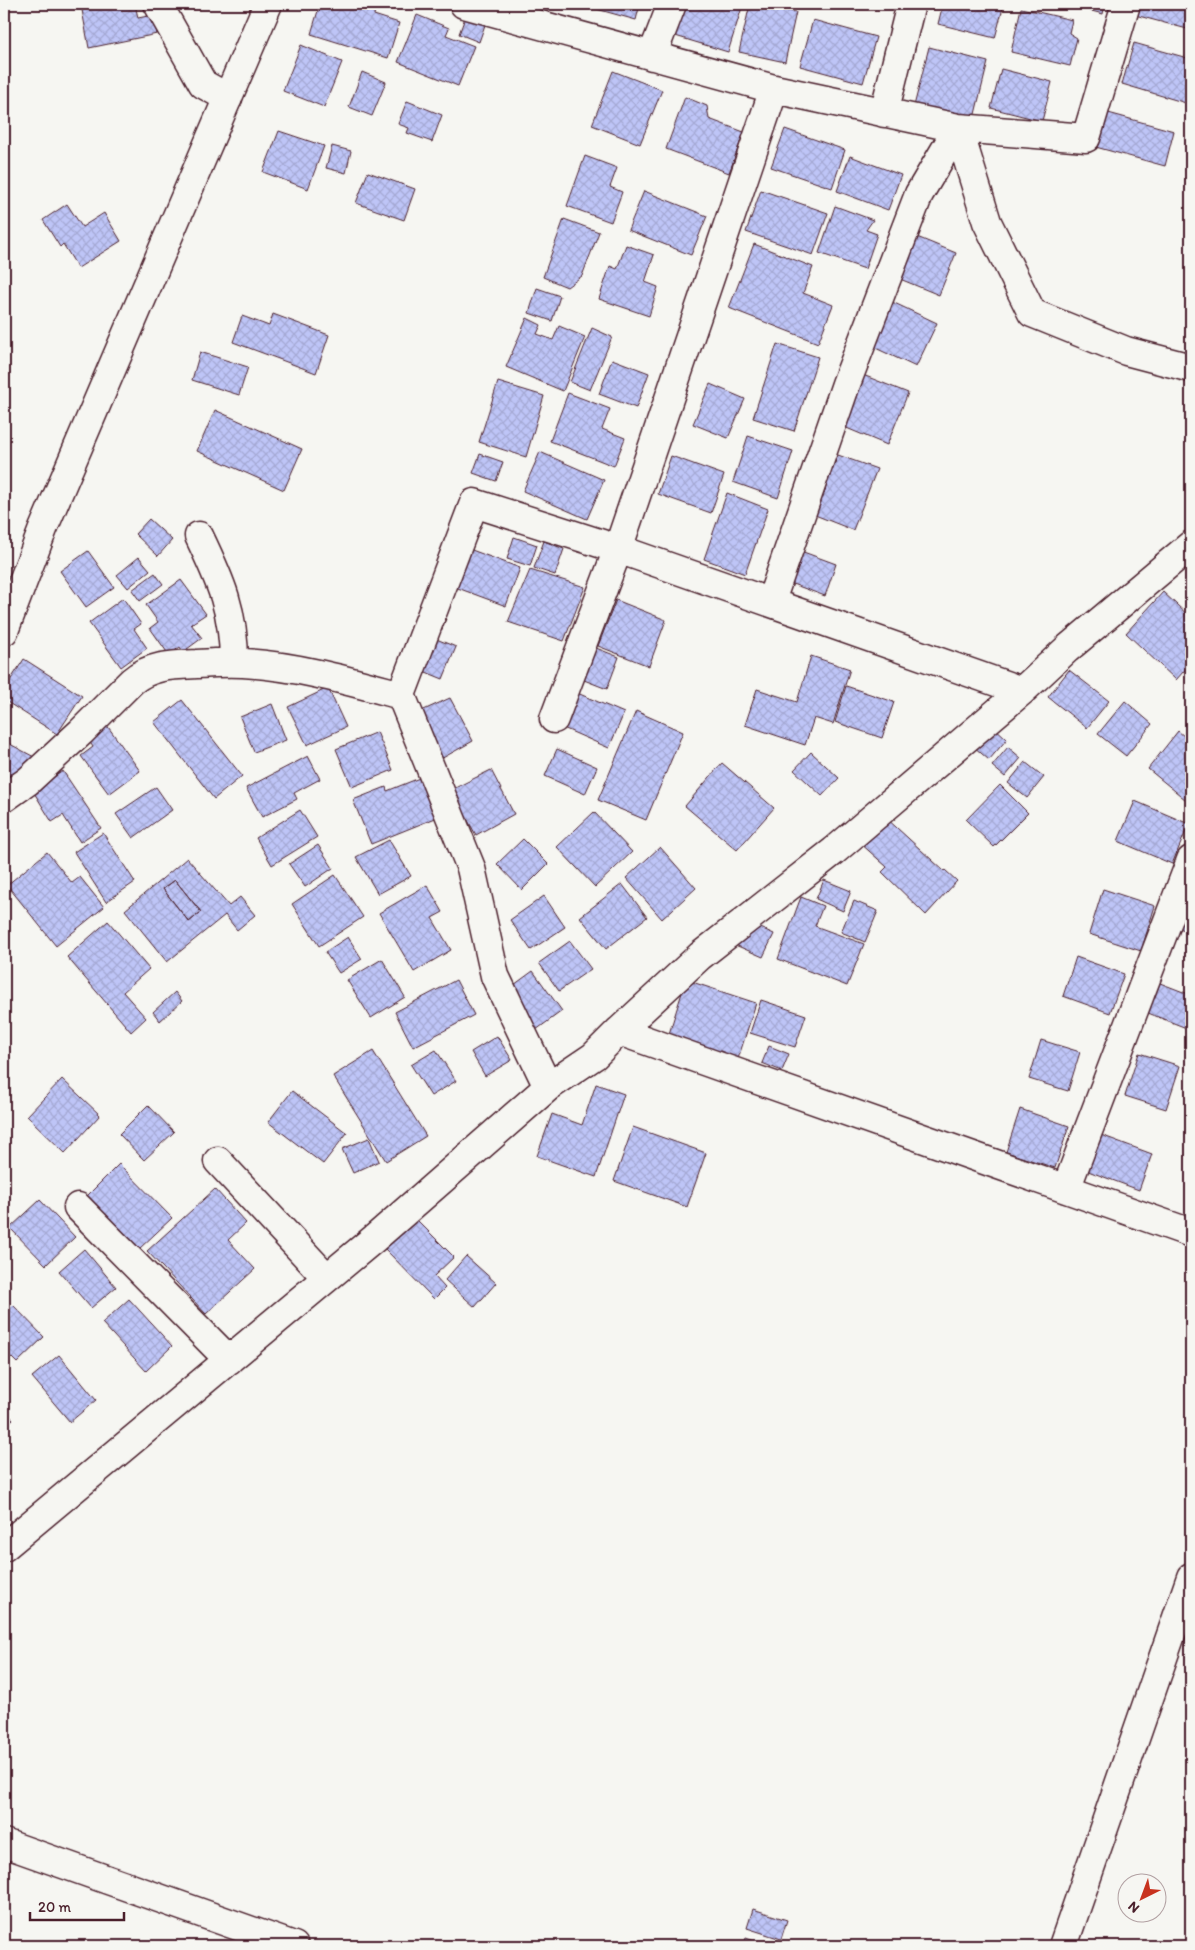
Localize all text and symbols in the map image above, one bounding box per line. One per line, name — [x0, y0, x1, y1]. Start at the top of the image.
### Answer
north arrow — [1118, 1872, 1168, 1922]
scale bar — [30, 1890, 124, 1922]
text: 20 m — [38, 1898, 72, 1916]
text: N — [1124, 1898, 1143, 1917]

